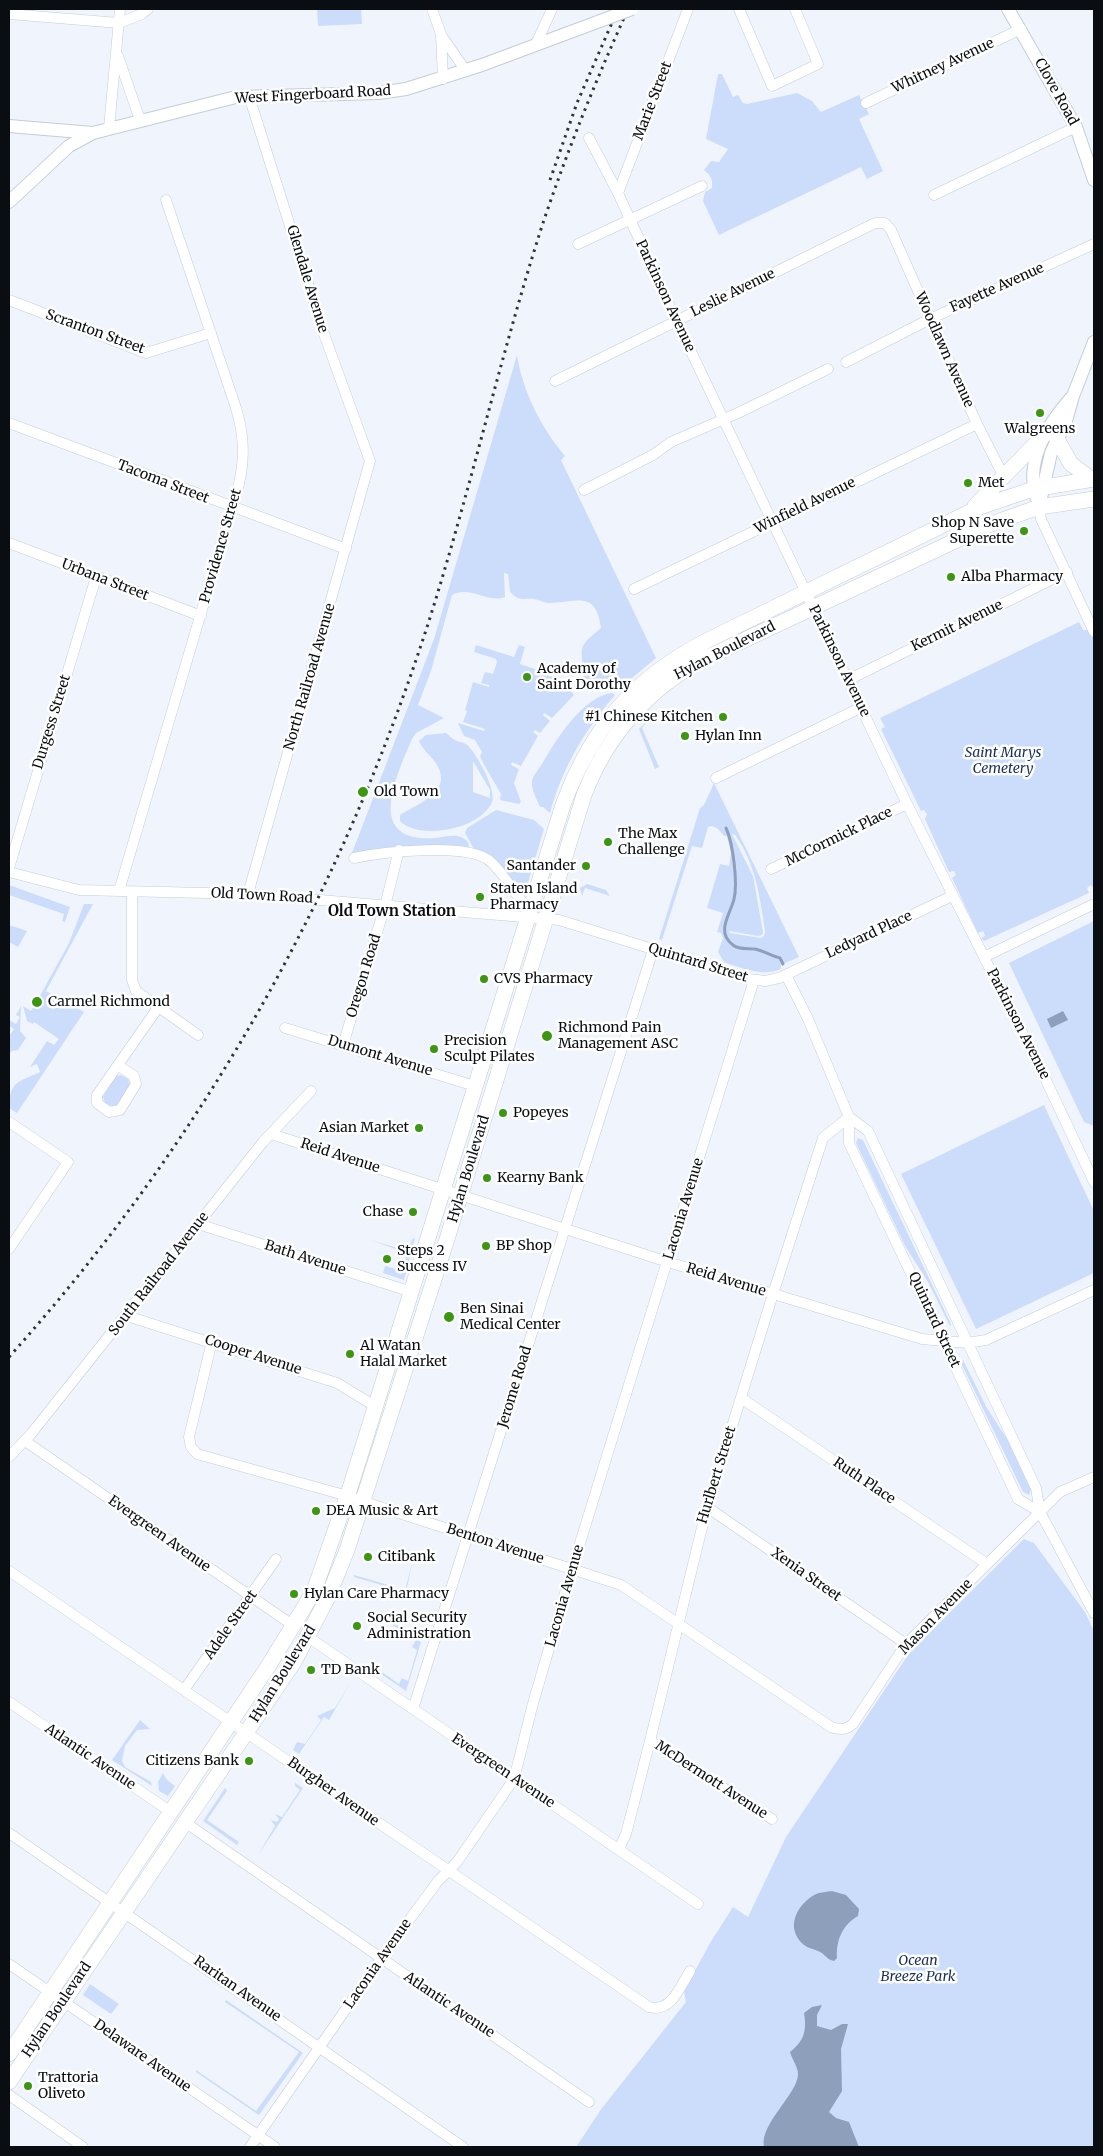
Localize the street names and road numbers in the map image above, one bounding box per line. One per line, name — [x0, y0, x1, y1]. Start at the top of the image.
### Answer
street label: Whitney Avenue — [889, 35, 997, 97]
street label: Clove Road — [1031, 56, 1081, 128]
street label: Marie Street — [630, 59, 676, 143]
street label: West Fingerboard Road — [234, 83, 392, 107]
street label: Glendale Avenue — [283, 223, 331, 335]
street label: Parkinson Avenue — [632, 237, 698, 355]
street label: Fayette Avenue — [947, 260, 1047, 316]
street label: Leslie Avenue — [688, 265, 778, 321]
street label: Woodlawn Avenue — [911, 290, 977, 410]
street label: Scranton Street — [43, 306, 147, 358]
street label: Tacoma Street — [115, 457, 211, 507]
street label: Winfield Avenue — [752, 474, 858, 538]
street label: Providence Street — [197, 487, 245, 605]
street label: Urbana Street — [59, 556, 151, 604]
street label: Kermit Avenue — [909, 597, 1005, 655]
street label: North Railroad Avenue — [281, 602, 339, 752]
street label: Parkinson Avenue — [805, 603, 873, 719]
street label: Hylan Boulevard — [672, 618, 778, 684]
street label: Durgess Street — [30, 673, 74, 771]
street label: McCormick Place — [783, 804, 895, 870]
street label: Old Town Road — [211, 885, 313, 907]
street label: Ledyard Place — [823, 908, 915, 962]
street label: Oregon Road — [343, 932, 385, 1020]
street label: Quintard Street — [646, 940, 750, 986]
street label: Parkinson Avenue — [983, 966, 1053, 1082]
street label: Dumont Avenue — [326, 1032, 434, 1080]
street label: Hylan Boulevard — [445, 1113, 493, 1225]
street label: Reid Avenue — [298, 1135, 382, 1177]
street label: Laconia Avenue — [661, 1156, 707, 1262]
street label: South Railroad Avenue — [106, 1209, 212, 1339]
street label: Bath Avenue — [262, 1237, 348, 1279]
street label: Reid Avenue — [684, 1260, 768, 1300]
street label: Quintard Street — [905, 1270, 963, 1370]
street label: Cooper Avenue — [203, 1331, 303, 1379]
street label: Jerome Road — [495, 1344, 535, 1430]
street label: Hurlbert Street — [694, 1424, 740, 1526]
street label: Ruth Place — [830, 1454, 898, 1508]
street label: Evergreen Avenue — [105, 1492, 213, 1576]
street label: Benton Avenue — [444, 1520, 546, 1568]
street label: Laconia Avenue — [542, 1543, 588, 1649]
street label: Xenia Street — [768, 1545, 844, 1605]
street label: Mason Avenue — [896, 1576, 976, 1658]
street label: Adele Street — [201, 1587, 261, 1663]
street label: Hylan Boulevard — [246, 1622, 320, 1726]
street label: Atlantic Avenue — [42, 1721, 138, 1793]
street label: Evergreen Avenue — [448, 1730, 558, 1812]
street label: McDermott Avenue — [652, 1737, 770, 1823]
street label: Burgher Avenue — [284, 1754, 382, 1830]
street label: Laconia Avenue — [341, 1916, 415, 2012]
street label: Raritan Avenue — [190, 1953, 284, 2025]
street label: Hylan Boulevard — [19, 1959, 95, 2061]
street label: Atlantic Avenue — [401, 1969, 497, 2041]
street label: Delaware Avenue — [90, 2016, 194, 2096]

